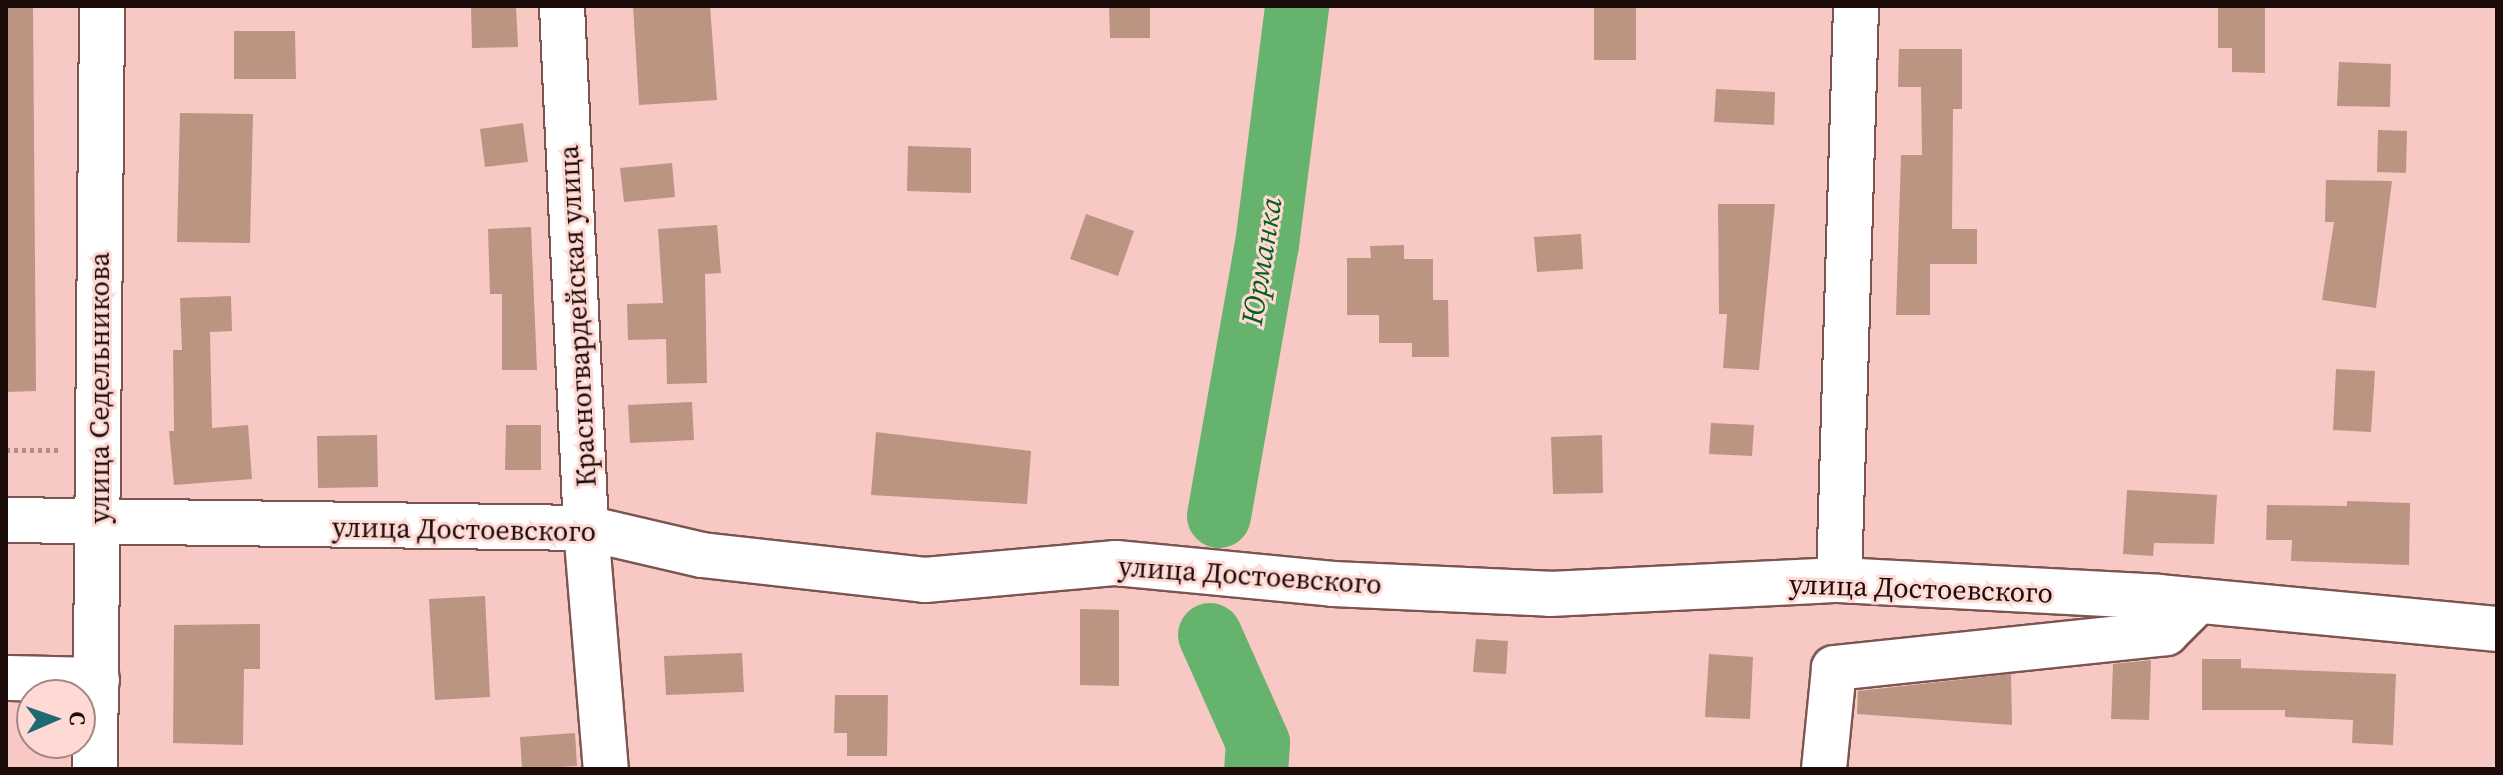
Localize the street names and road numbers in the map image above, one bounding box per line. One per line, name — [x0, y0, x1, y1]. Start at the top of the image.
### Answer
street label: Красногвардейская улица — [551, 144, 603, 488]
street label: улица Седельникова — [82, 252, 116, 524]
street label: улица Достоевского — [332, 510, 596, 548]
street label: улица Достоевского — [1117, 549, 1383, 601]
street label: улица Достоевского — [1788, 567, 2054, 609]

